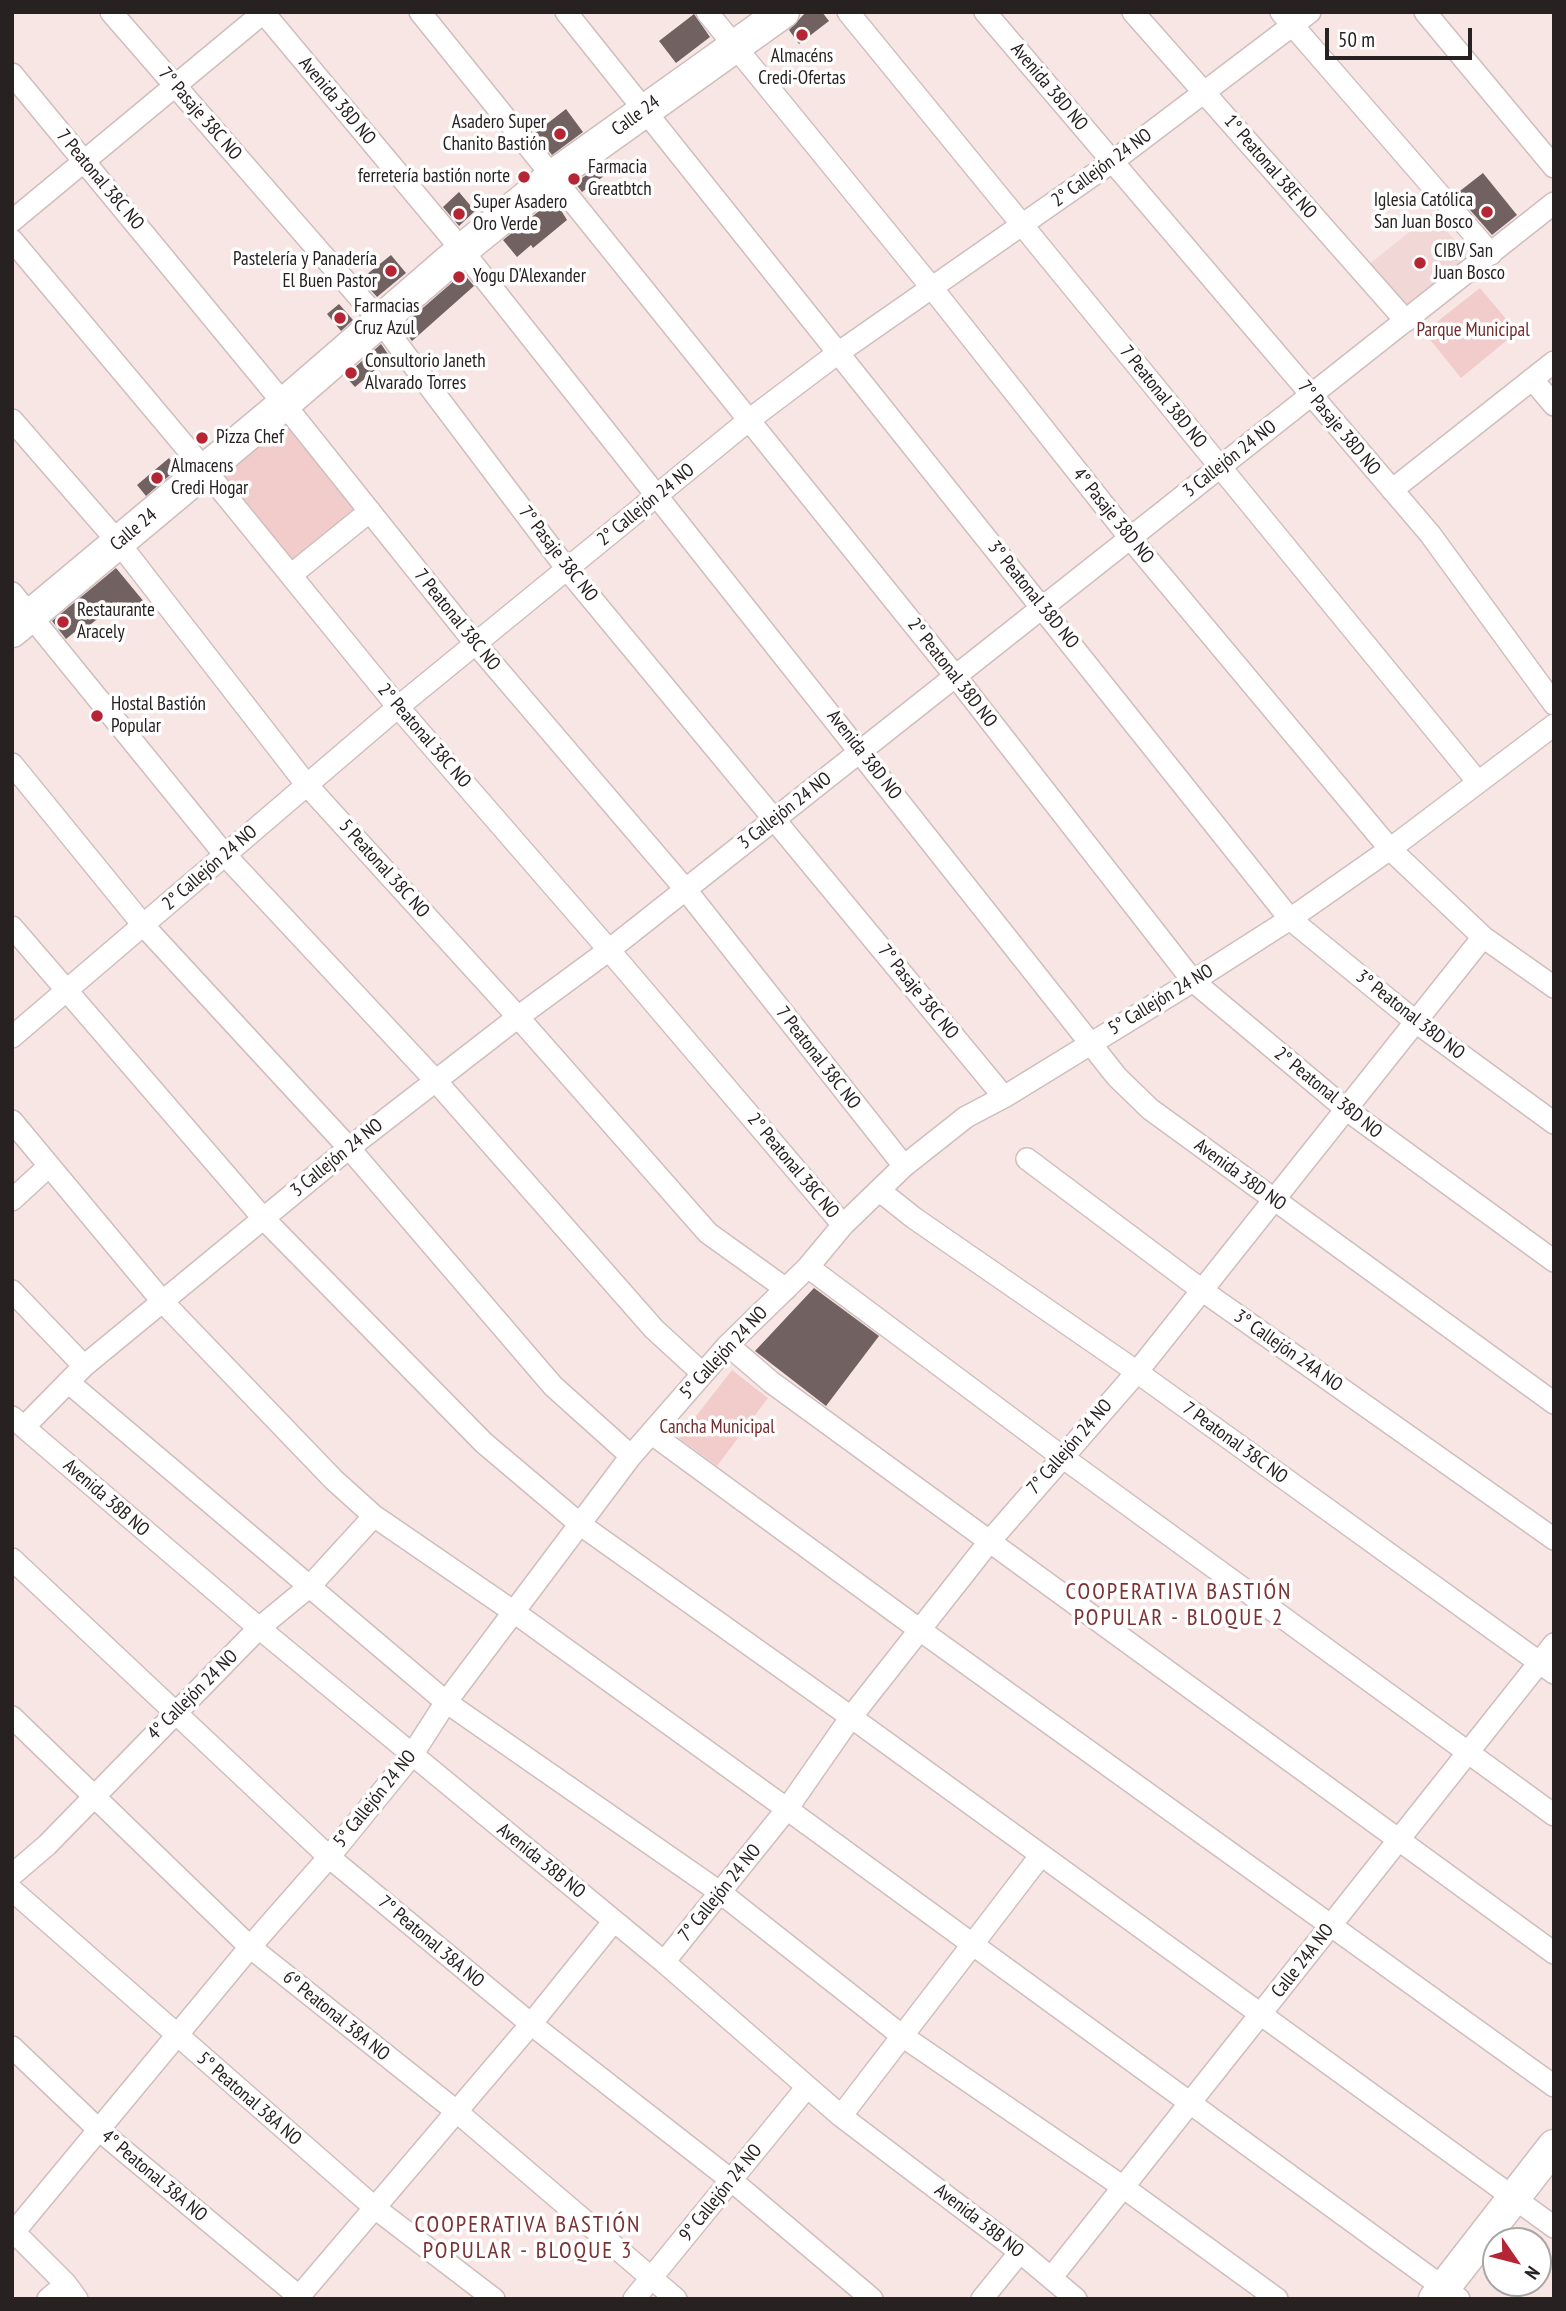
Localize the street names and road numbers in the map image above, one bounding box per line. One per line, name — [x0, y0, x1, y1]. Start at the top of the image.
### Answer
street label: Avenida 38D NO — [1006, 38, 1092, 136]
street label: Avenida 38D NO — [294, 52, 380, 150]
street label: 7° Pasaje 38C NO — [154, 63, 246, 165]
street label: Calle 24 — [608, 91, 664, 141]
street label: 1° Peatonal 38E NO — [1219, 110, 1321, 224]
street label: 2° Callejón 24 NO — [1047, 124, 1157, 212]
street label: 7 Peatonal 38C NO — [51, 125, 149, 235]
street label: 7 Peatonal 38D NO — [1115, 341, 1211, 453]
street label: 7° Pasaje 38D NO — [1293, 376, 1385, 480]
street label: 3 Callejón 24 NO — [1179, 416, 1281, 502]
street label: 2° Callejón 24 NO — [593, 459, 699, 551]
street label: 4° Pasaje 38D NO — [1067, 464, 1159, 568]
street label: 7° Pasaje 38C NO — [514, 502, 602, 606]
street label: Calle 24 — [106, 504, 162, 556]
street label: 3° Peatonal 38D NO — [983, 537, 1083, 653]
street label: 7 Peatonal 38C NO — [409, 565, 505, 675]
street label: 2° Peatonal 38D NO — [902, 614, 1002, 732]
street label: 2° Peatonal 38C NO — [373, 679, 475, 793]
street label: Avenida 38D NO — [822, 706, 906, 804]
street label: 3 Callejón 24 NO — [734, 768, 836, 854]
street label: 5 Peatonal 38C NO — [334, 815, 434, 923]
street label: 2° Callejón 24 NO — [158, 821, 262, 915]
street label: 7° Pasaje 38C NO — [873, 940, 963, 1044]
street label: 5° Callejón 24 NO — [1104, 960, 1218, 1040]
street label: 3° Peatonal 38D NO — [1351, 965, 1469, 1065]
street label: 7 Peatonal 38C NO — [771, 1002, 865, 1114]
street label: 2° Peatonal 38D NO — [1270, 1043, 1386, 1143]
street label: 2° Peatonal 38C NO — [742, 1109, 844, 1223]
street label: 3 Callejón 24 NO — [286, 1114, 388, 1202]
street label: Avenida 38D NO — [1190, 1134, 1290, 1216]
street label: 5° Callejón 24 NO — [675, 1302, 773, 1404]
street label: 3° Callejón 24A NO — [1229, 1305, 1347, 1397]
street label: 7° Callejón 24 NO — [1023, 1395, 1117, 1499]
street label: 7 Peatonal 38C NO — [1178, 1397, 1292, 1489]
street label: Avenida 38B NO — [58, 1454, 154, 1542]
street label: 4° Callejón 24 NO — [143, 1645, 243, 1745]
street label: 5° Callejón 24 NO — [329, 1746, 421, 1852]
street label: Avenida 38B NO — [492, 1819, 590, 1903]
street label: 7° Callejón 24 NO — [674, 1840, 766, 1946]
street label: 7° Peatonal 38A NO — [374, 1891, 488, 1993]
street label: Calle 24A NO — [1267, 1919, 1339, 2003]
street label: 6º Peatonal 38A NO — [278, 1966, 394, 2066]
street label: 5° Peatonal 38A NO — [192, 2047, 306, 2151]
street label: 4° Peatonal 38A NO — [97, 2125, 211, 2227]
street label: 9° Callejón 24 NO — [675, 2140, 767, 2246]
street label: Avenida 38B NO — [930, 2179, 1028, 2263]

